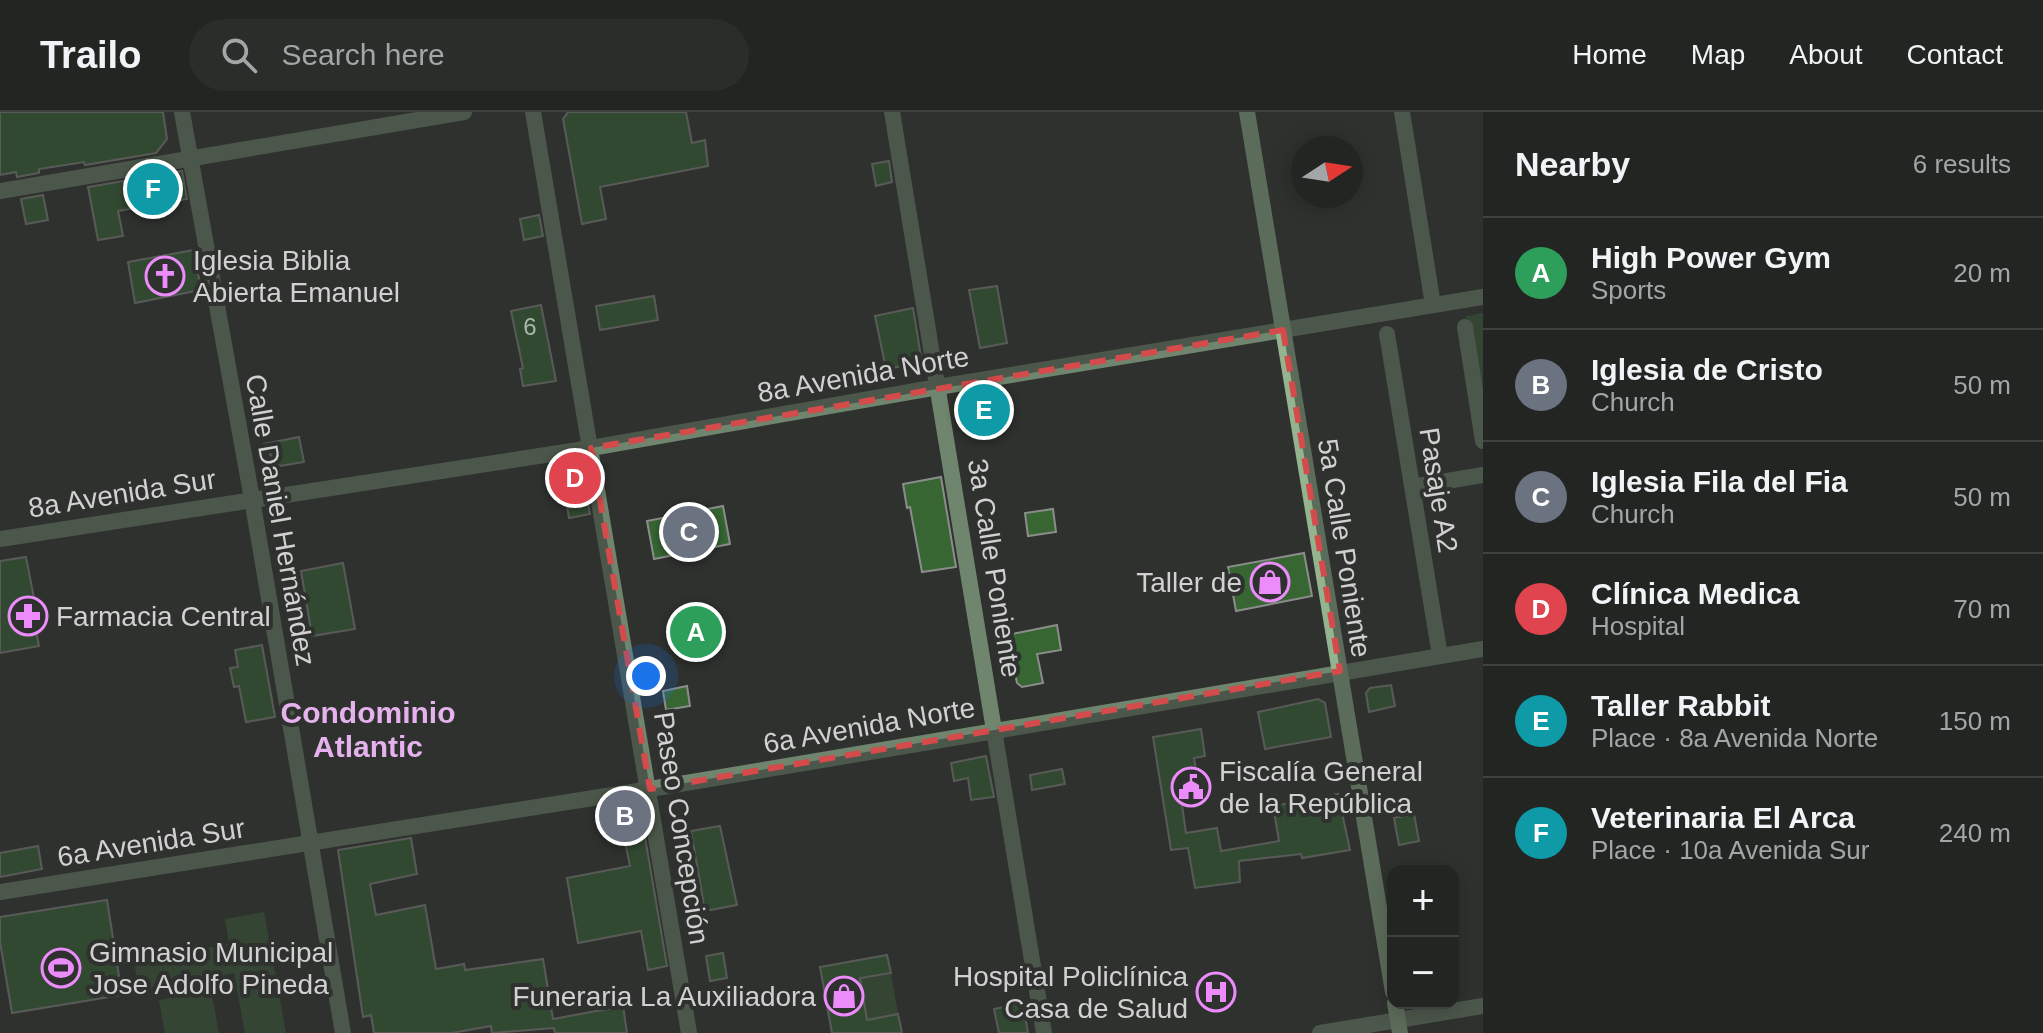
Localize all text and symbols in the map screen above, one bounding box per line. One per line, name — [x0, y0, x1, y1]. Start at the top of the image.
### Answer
search box — [189, 19, 749, 91]
icon: search — [217, 33, 261, 77]
text: Trailo — [40, 34, 141, 76]
text: Search here — [281, 38, 445, 71]
text: Home — [1572, 39, 1647, 70]
text: Map — [1691, 39, 1745, 70]
text: About — [1789, 39, 1863, 70]
text: Contact — [1907, 39, 2003, 70]
north arrow — [1291, 136, 1363, 208]
text: Nearby — [1515, 145, 1630, 183]
text: 6 results — [1913, 149, 2011, 179]
pin: F — [127, 159, 179, 219]
text: High Power Gym — [1591, 241, 1831, 274]
place label: Iglesia Biblia Abierta Emanuel — [193, 245, 400, 308]
church icon: Iglesia Biblia Abierta Emanuel — [144, 255, 186, 297]
text: A — [1532, 258, 1550, 288]
text: 20 m — [1953, 258, 2011, 288]
text: Sports — [1591, 275, 1666, 305]
house number: 6 — [523, 313, 537, 340]
street label: 8a Avenida Norte — [755, 341, 971, 408]
text: Iglesia de Cristo — [1591, 353, 1823, 386]
text: B — [1532, 370, 1550, 400]
text: 50 m — [1953, 370, 2011, 400]
street label: Calle Daniel Hernández — [240, 372, 321, 668]
pin: E — [958, 380, 1010, 440]
text: Church — [1591, 387, 1675, 417]
street label: Pasaje A2 — [1413, 425, 1464, 555]
street label: 5a Calle Poniente — [1312, 436, 1377, 660]
pin: D — [549, 448, 601, 508]
street label: 3a Calle Poniente — [962, 456, 1027, 680]
street label: 8a Avenida Sur — [26, 463, 218, 524]
text: Iglesia Fila del Fia — [1591, 465, 1848, 498]
text: C — [1532, 482, 1550, 512]
text: 50 m — [1953, 482, 2011, 512]
text: Church — [1591, 499, 1675, 529]
pin: C — [663, 502, 715, 562]
shop icon: Taller de — [1249, 561, 1291, 603]
place label: Taller de — [1136, 567, 1242, 598]
text: Clínica Medica — [1591, 577, 1799, 610]
text: D — [1532, 594, 1550, 624]
text: 70 m — [1953, 594, 2011, 624]
pharmacy icon: Farmacia Central — [7, 595, 49, 637]
place label: Farmacia Central — [56, 601, 271, 632]
pin: A — [670, 602, 722, 662]
text: Hospital — [1591, 611, 1685, 641]
your location — [626, 656, 666, 696]
text: Taller Rabbit — [1591, 689, 1770, 722]
street label: 6a Avenida Norte — [761, 692, 977, 759]
district label: Condominio Atlantic — [281, 696, 455, 763]
text: E — [1532, 706, 1550, 736]
text: 150 m — [1939, 706, 2011, 736]
street label: Paseo Concepción — [648, 710, 715, 947]
text: Place · 8a Avenida Norte — [1591, 723, 1878, 753]
place label: Fiscalía General de la República — [1219, 756, 1423, 819]
public building icon: Fiscalía General de la República — [1170, 766, 1212, 808]
pin: B — [599, 786, 651, 846]
text: Veterinaria El Arca — [1591, 801, 1855, 834]
street label: 6a Avenida Sur — [55, 812, 247, 873]
text: F — [1533, 818, 1549, 848]
text: 240 m — [1939, 818, 2011, 848]
text: Place · 10a Avenida Sur — [1591, 835, 1869, 865]
map controls — [1387, 865, 1459, 1009]
button: + — [1387, 865, 1459, 937]
place label: Gimnasio Municipal Jose Adolfo Pineda — [89, 937, 333, 1000]
button: − — [1387, 937, 1459, 1009]
sports icon: Gimnasio Municipal Jose Adolfo Pineda — [40, 947, 82, 989]
place label: Hospital Policlínica Casa de Salud — [953, 961, 1188, 1024]
hospital icon: Hospital Policlínica Casa de Salud — [1195, 971, 1237, 1013]
shop icon: Funeraria La Auxiliadora — [823, 975, 865, 1017]
place label: Funeraria La Auxiliadora — [512, 981, 816, 1012]

